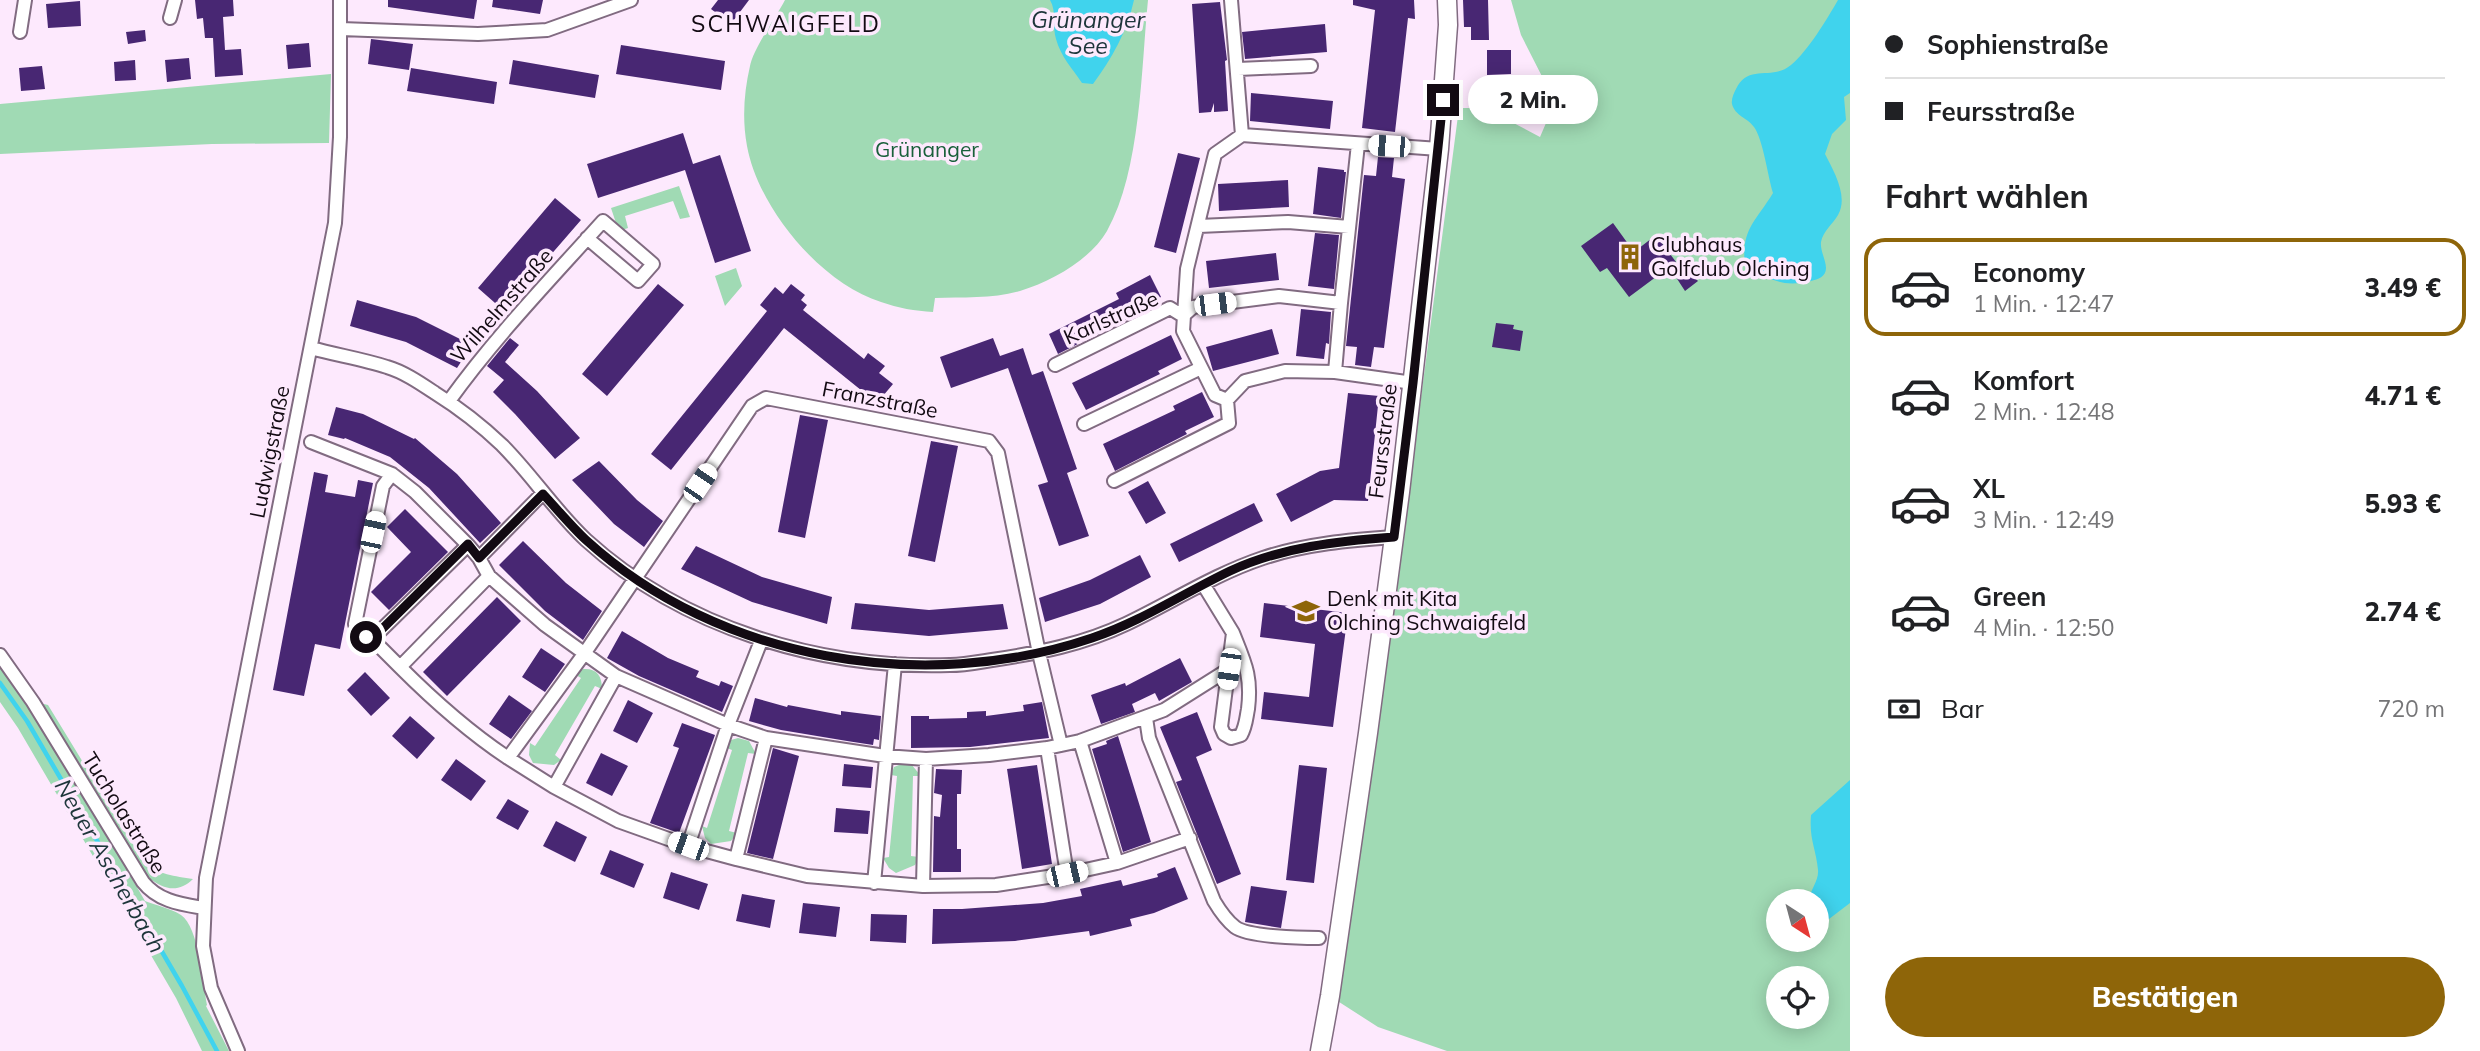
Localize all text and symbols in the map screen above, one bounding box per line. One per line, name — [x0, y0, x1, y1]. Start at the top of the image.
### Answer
water label: Grünanger See — [1031, 5, 1147, 60]
district label: SCHWAIGFELD — [691, 9, 881, 38]
text: Sophienstraße — [1927, 28, 2108, 61]
callout: 2 Min. — [1468, 76, 1597, 124]
route end — [1427, 84, 1459, 116]
text: 2 Min. — [1500, 85, 1566, 114]
text: Feursstraße — [1927, 95, 2075, 128]
car — [1368, 134, 1411, 158]
park label: Grünanger — [875, 136, 979, 162]
text: Fahrt wählen — [1885, 176, 2089, 216]
place label: Clubhaus Golfclub Olching — [1651, 231, 1810, 281]
building icon: Clubhaus Golfclub Olching — [1615, 242, 1645, 272]
street label: Wilhelmstraße — [445, 243, 558, 368]
icon: car — [1889, 256, 1952, 319]
text: Economy — [1973, 256, 2085, 289]
text: 3.49 € — [2365, 271, 2441, 304]
street label: Karlstraße — [1059, 285, 1162, 350]
text: 1 Min. · 12:47 — [1973, 289, 2115, 318]
car — [1193, 291, 1238, 317]
icon: car — [1889, 364, 1952, 427]
text: Komfort — [1973, 364, 2074, 397]
street label: Franzstraße — [820, 375, 940, 423]
text: 4.71 € — [2365, 379, 2441, 412]
street label: Feursstraße — [1362, 382, 1402, 500]
street label: Ludwigstraße — [243, 383, 295, 520]
text: 2 Min. · 12:48 — [1973, 397, 2115, 426]
car — [680, 460, 721, 506]
icon: car — [1889, 472, 1952, 535]
text: XL — [1973, 472, 2005, 505]
text: 5.93 € — [2365, 487, 2441, 520]
text: 3 Min. · 12:49 — [1973, 505, 2115, 534]
car — [359, 509, 388, 555]
icon: car — [1889, 580, 1952, 643]
text: Green — [1973, 580, 2046, 613]
place label: Denk mit Kita Olching Schwaigfeld — [1327, 585, 1526, 635]
text: 2.74 € — [2365, 595, 2441, 628]
school or university icon: Denk mit Kita Olching Schwaigfeld — [1291, 596, 1321, 626]
text: 4 Min. · 12:50 — [1973, 613, 2115, 642]
route start — [350, 621, 382, 653]
car — [1216, 647, 1243, 691]
icon: cash — [1885, 690, 1923, 728]
text: Bar — [1941, 692, 1984, 725]
text: 720 m — [2377, 694, 2445, 723]
street label: Tucholastraße — [77, 747, 172, 878]
water label: Neuer Ascherbach — [49, 774, 172, 958]
car — [665, 829, 712, 863]
car — [1045, 859, 1090, 889]
north arrow — [1766, 889, 1829, 952]
map controls — [1766, 889, 1829, 1029]
button: Bestätigen — [1885, 957, 2445, 1037]
button: locate — [1766, 966, 1829, 1029]

